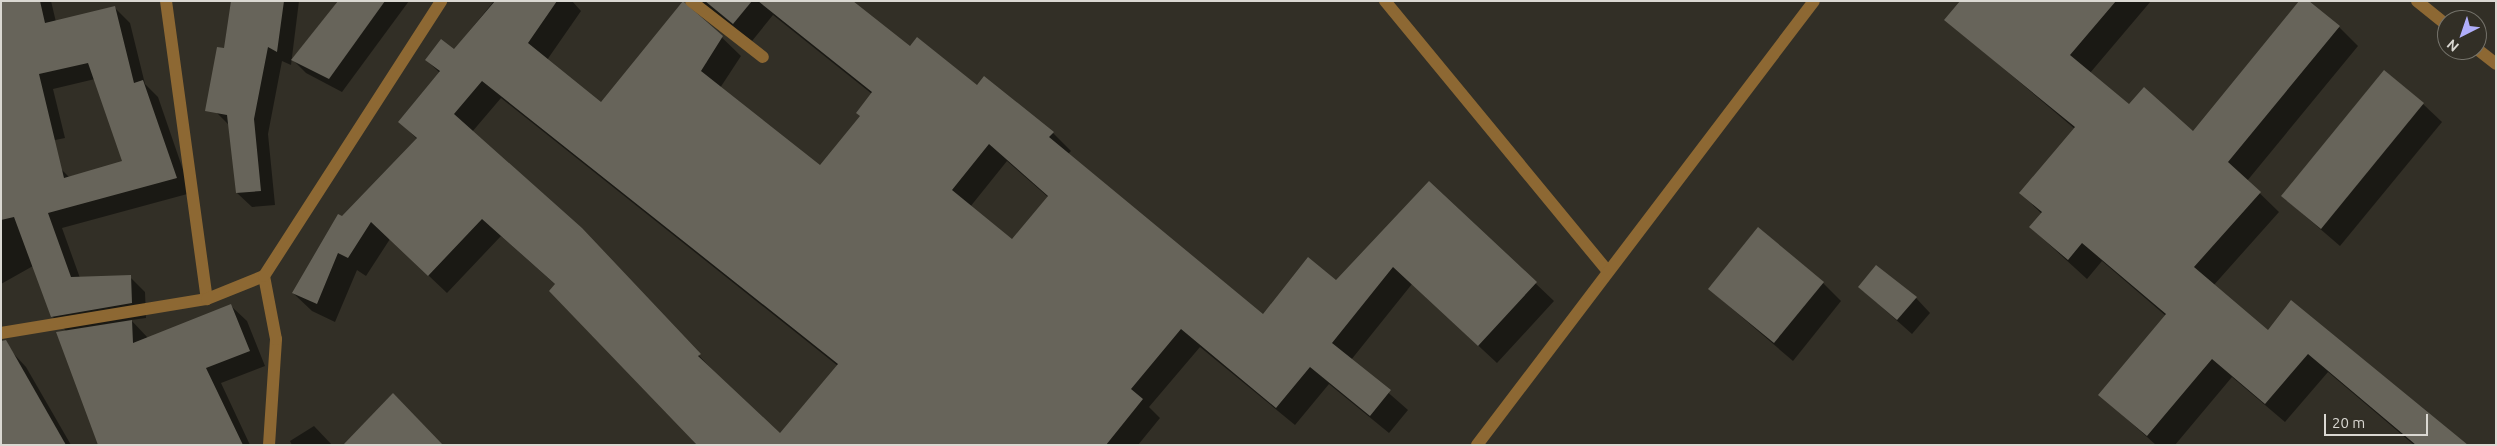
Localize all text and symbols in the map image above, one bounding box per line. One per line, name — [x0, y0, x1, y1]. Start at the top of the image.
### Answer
north arrow — [2437, 10, 2487, 60]
text: N — [2444, 36, 2462, 55]
scale bar — [2327, 404, 2431, 436]
text: 20 m — [2332, 414, 2365, 431]

